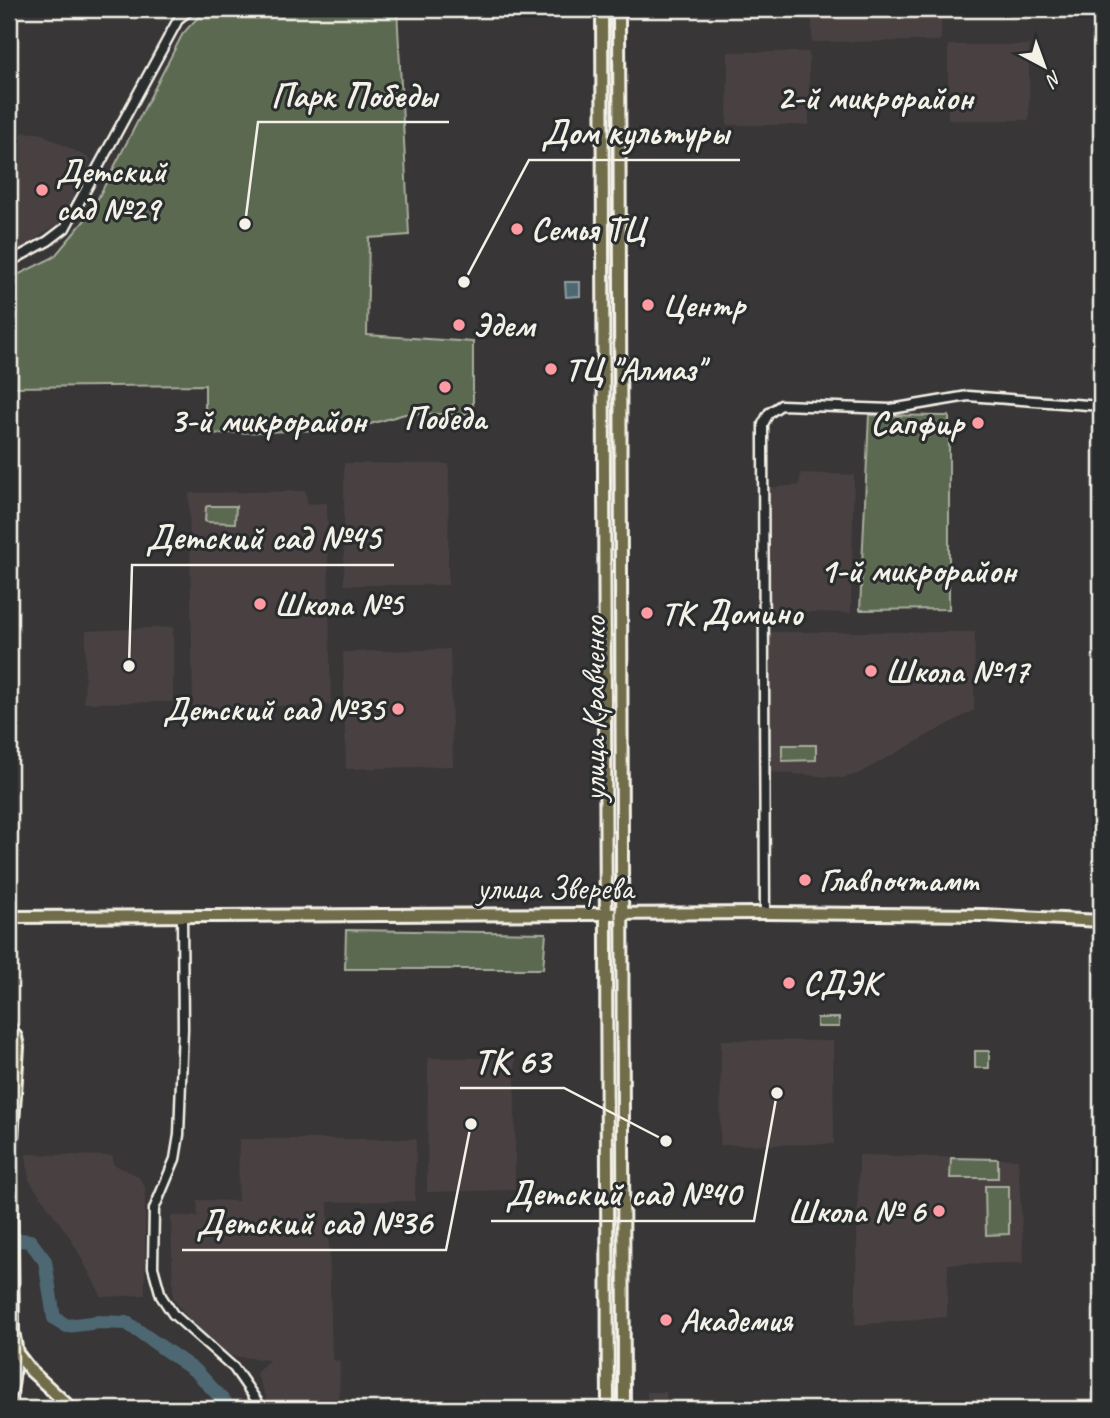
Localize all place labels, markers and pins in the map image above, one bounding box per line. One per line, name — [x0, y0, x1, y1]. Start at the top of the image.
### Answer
callout: Парк Победы — [258, 66, 449, 122]
callout: Дом культуры — [529, 104, 740, 160]
place label: Детский сад №29 — [56, 150, 168, 230]
marker: Детский сад №29 — [34, 182, 50, 198]
place label: Семья ТЦ — [531, 208, 649, 250]
marker: Семья ТЦ — [509, 221, 525, 237]
place label: Центр — [662, 284, 747, 326]
marker: Центр — [640, 297, 656, 313]
place label: Эдем — [473, 304, 537, 346]
marker: Эдем — [451, 317, 467, 333]
place label: ТЦ "Алмаз" — [565, 348, 711, 390]
marker: ТЦ "Алмаз" — [543, 361, 559, 377]
marker: Победа — [437, 379, 453, 395]
place label: Победа — [404, 397, 488, 439]
place label: Сапфир — [870, 402, 966, 444]
marker: Сапфир — [970, 415, 986, 431]
callout: Детский сад №45 — [132, 509, 394, 565]
place label: Школа №5 — [274, 583, 405, 625]
place label: ТК Домино — [661, 592, 804, 634]
marker: Школа №5 — [252, 596, 268, 612]
marker: ТК Домино — [639, 605, 655, 621]
place label: Школа №17 — [885, 650, 1032, 692]
marker: Школа №17 — [863, 663, 879, 679]
place label: Детский сад №35 — [163, 688, 387, 730]
marker: Детский сад №35 — [390, 701, 406, 717]
place label: Главпочтамт — [819, 859, 980, 901]
marker: Главпочтамт — [797, 872, 813, 888]
place label: СДЭК — [803, 962, 885, 1004]
marker: СДЭК — [781, 975, 797, 991]
callout: ТК 63 — [460, 1032, 564, 1088]
callout: Детский сад №40 — [491, 1165, 754, 1221]
place label: Школа № 6 — [788, 1190, 927, 1232]
callout: Детский сад №36 — [182, 1194, 446, 1250]
marker: Школа № 6 — [931, 1203, 947, 1219]
place label: Академия — [680, 1299, 794, 1341]
marker: Академия — [658, 1312, 674, 1328]

